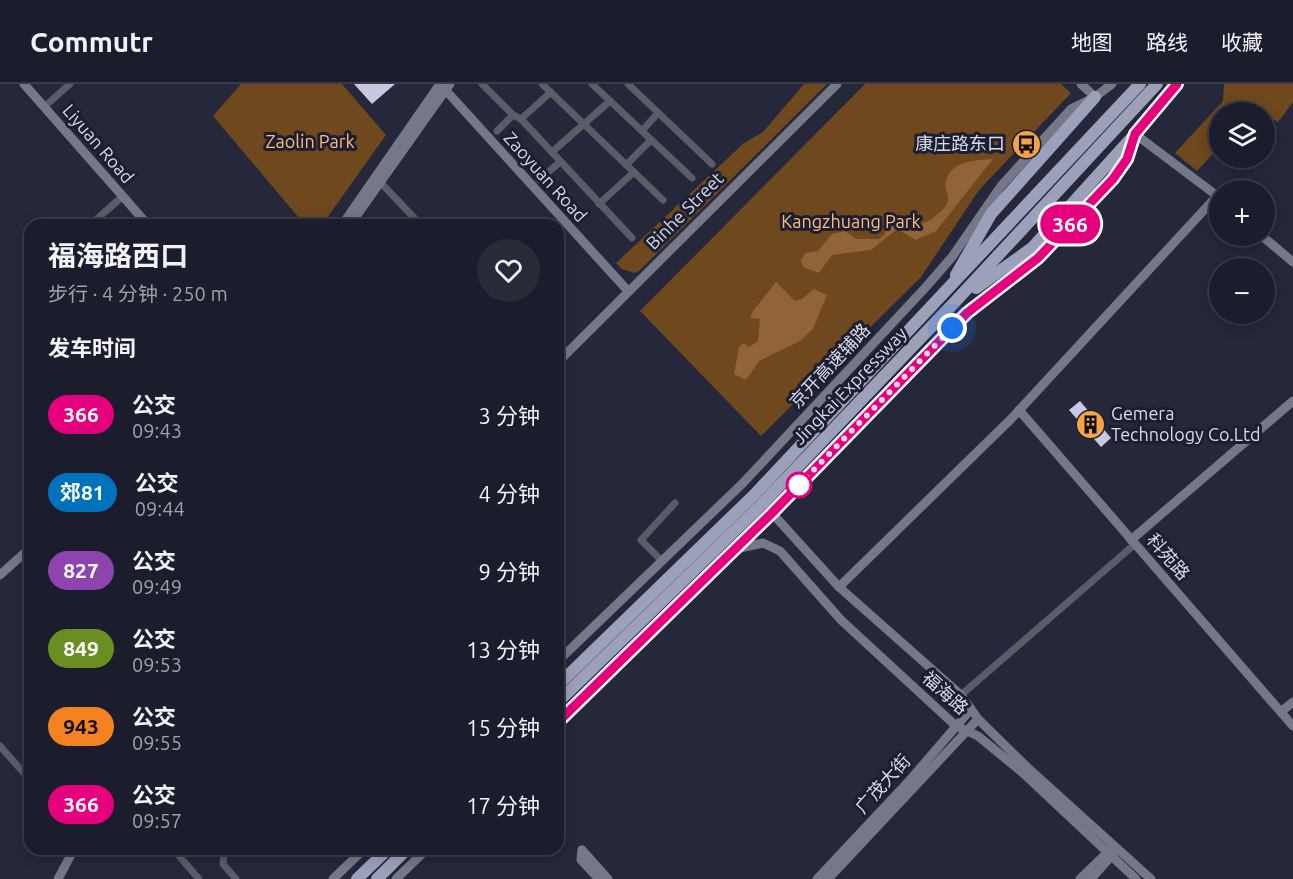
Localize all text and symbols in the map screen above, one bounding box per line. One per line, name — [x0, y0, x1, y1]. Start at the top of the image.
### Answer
text: Commutr — [30, 26, 153, 57]
text: 地图 — [1071, 30, 1113, 54]
text: 路线 — [1146, 30, 1188, 54]
text: 收藏 — [1221, 30, 1263, 54]
street label: Liyuan Road — [59, 100, 138, 187]
map controls — [1209, 102, 1275, 324]
button: layers — [1209, 102, 1275, 168]
street label: Zaoyuan Road — [500, 127, 591, 225]
bus stop icon: 康庄路东口 — [1010, 128, 1042, 160]
park label: Zaolin Park — [265, 131, 355, 151]
place label: 康庄路东口 — [915, 133, 1005, 153]
street label: Binhe Street — [642, 168, 727, 253]
button: + — [1209, 180, 1275, 246]
line badge: 366 — [1036, 204, 1104, 244]
park label: Kangzhuang Park — [781, 211, 921, 231]
text: 366 — [1052, 212, 1088, 236]
button: heart — [477, 239, 540, 302]
text: 福海路西口 — [48, 240, 188, 271]
button: − — [1209, 258, 1275, 324]
text: 步行 · 4 分钟 · 250 m — [48, 282, 228, 305]
your location — [937, 313, 967, 343]
street label: 京开高速辅路 — [785, 319, 873, 412]
street label: Jingkai Expressway — [788, 322, 910, 448]
text: 发车时间 — [48, 335, 136, 360]
text: 公交 — [132, 392, 176, 417]
text: 366 — [63, 402, 99, 426]
text: 3 分钟 — [479, 403, 540, 428]
place label: Gemera Technology Co.Ltd — [1111, 403, 1261, 444]
building icon: Gemera Technology Co.Ltd — [1074, 408, 1106, 440]
text: 09:43 — [132, 419, 182, 442]
text: 公交 — [135, 470, 179, 495]
unlabelled marker — [786, 472, 812, 498]
text: 郊81 — [60, 480, 105, 504]
text: 4 分钟 — [479, 481, 540, 506]
text: 09:44 — [135, 497, 185, 520]
street label: 科苑路 — [1143, 529, 1194, 583]
text: 公交 — [132, 548, 176, 573]
text: 827 — [63, 558, 99, 582]
text: 9 分钟 — [479, 559, 540, 584]
text: 09:49 — [132, 575, 182, 598]
text: 公交 — [132, 626, 176, 651]
text: 849 — [63, 636, 99, 660]
text: 13 分钟 — [466, 637, 540, 662]
text: 09:53 — [132, 653, 182, 676]
street label: 福海路 — [919, 667, 972, 718]
text: 公交 — [132, 704, 176, 729]
text: 943 — [63, 714, 99, 738]
text: 15 分钟 — [466, 715, 540, 740]
text: 09:55 — [132, 731, 182, 754]
street label: 广茂大街 — [851, 750, 914, 817]
text: 公交 — [132, 782, 176, 807]
text: 366 — [63, 792, 99, 816]
text: 17 分钟 — [466, 793, 540, 818]
text: 09:57 — [132, 809, 182, 832]

